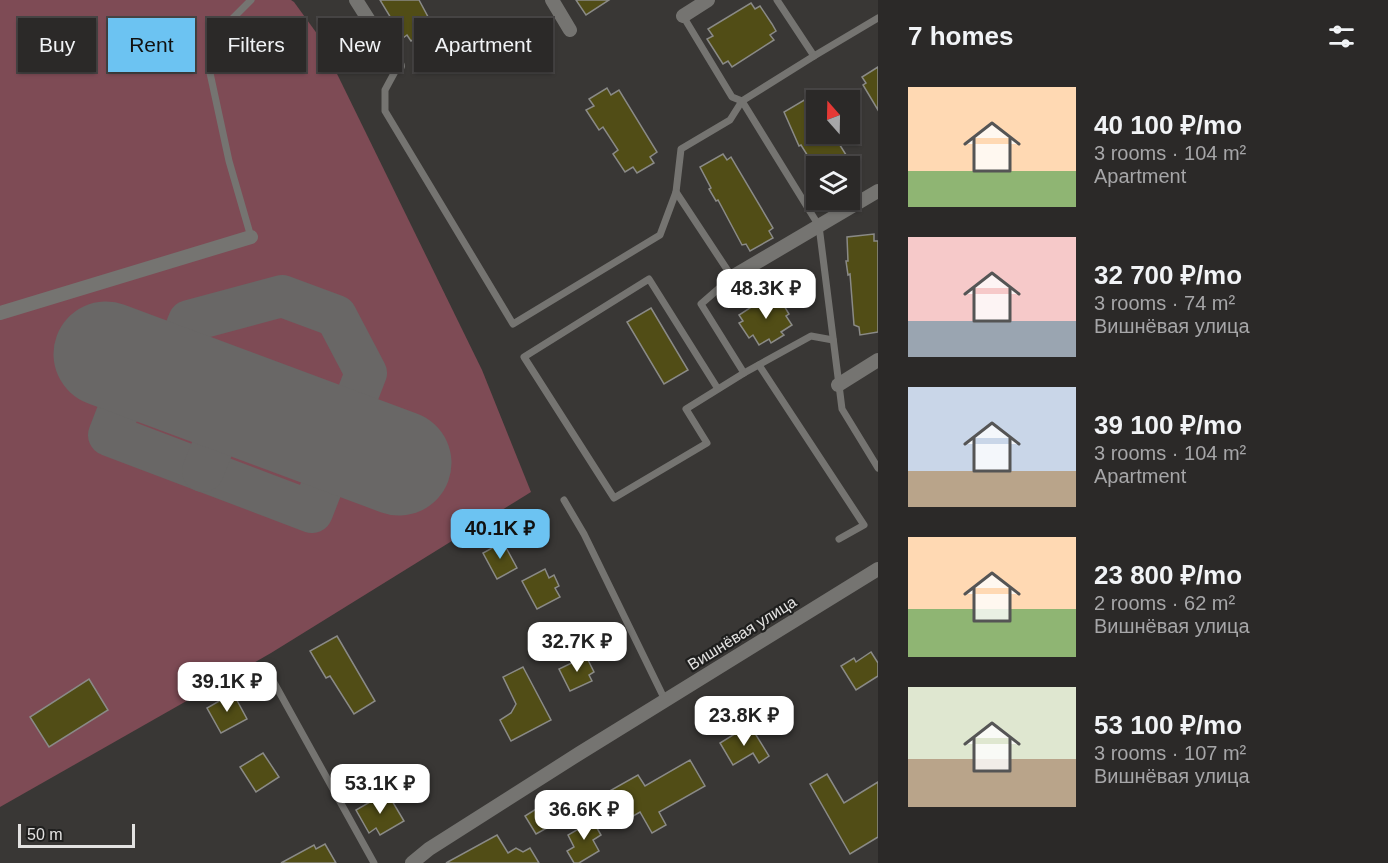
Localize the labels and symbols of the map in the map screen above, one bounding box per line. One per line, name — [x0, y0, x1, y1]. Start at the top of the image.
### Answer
north arrow — [806, 90, 860, 144]
pin: 48.3K ₽ — [711, 269, 821, 320]
pin: 40.1K ₽ — [445, 509, 555, 560]
street label: Вишнёвая улица — [685, 593, 799, 673]
pin: 32.7K ₽ — [522, 622, 632, 673]
pin: 39.1K ₽ — [172, 662, 282, 713]
pin: 23.8K ₽ — [689, 696, 799, 747]
pin: 53.1K ₽ — [325, 764, 435, 815]
pin: 36.6K ₽ — [529, 790, 639, 841]
scale bar — [18, 821, 135, 848]

